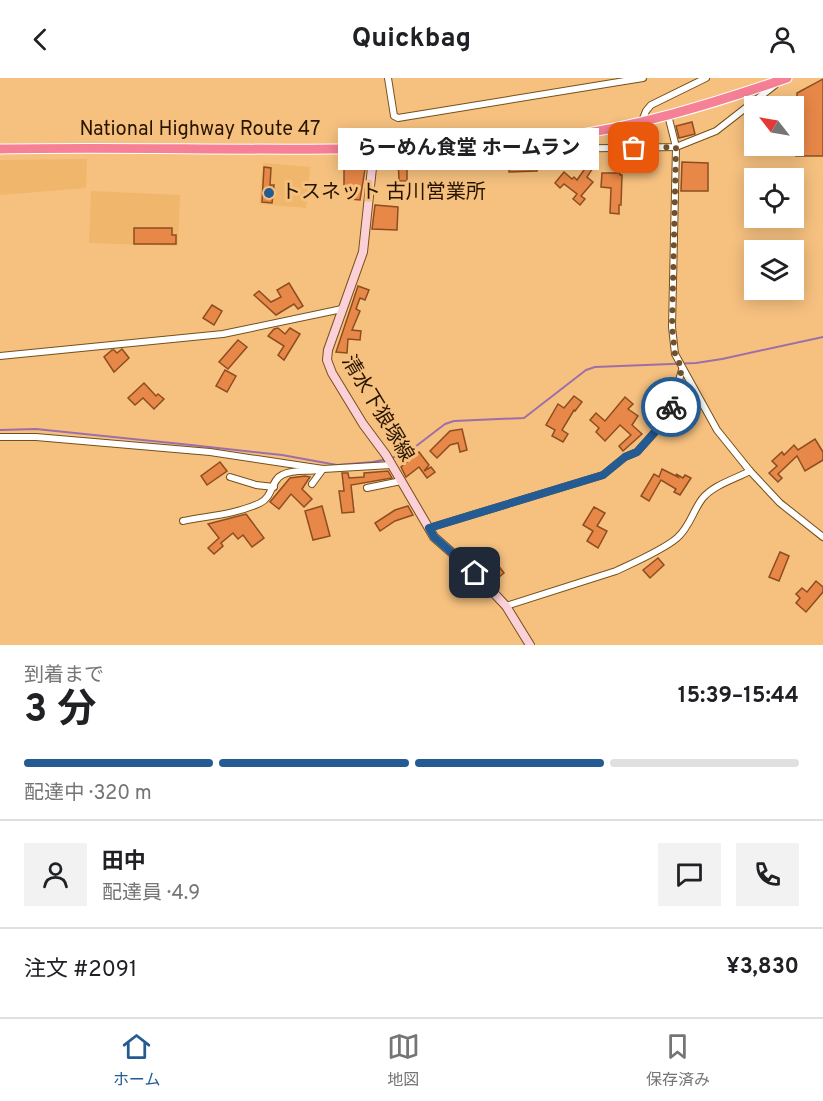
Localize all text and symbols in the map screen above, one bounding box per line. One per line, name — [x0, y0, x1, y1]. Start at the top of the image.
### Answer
text: Quickbag — [352, 22, 471, 56]
icon: back — [24, 23, 57, 56]
icon: person — [766, 23, 799, 56]
north arrow — [744, 96, 804, 156]
map controls — [744, 96, 804, 300]
street label: National Highway Route 47 — [80, 117, 320, 143]
pin — [608, 122, 659, 173]
callout: らーめん食堂 ホームラン — [337, 127, 598, 169]
icon: bag — [617, 131, 650, 164]
text: らーめん食堂 ホームラン — [357, 136, 580, 162]
button: locate — [744, 168, 804, 228]
place label: トスネット 古川営業所 — [281, 180, 486, 206]
marker: トスネット 古川営業所 — [262, 186, 276, 200]
button: layers — [744, 240, 804, 300]
street label: 清水下狼塚線 — [335, 351, 419, 467]
courier — [641, 377, 701, 437]
icon: bike — [655, 391, 688, 424]
pin — [449, 547, 500, 598]
icon: home — [458, 556, 491, 589]
text: 到着まで — [24, 663, 104, 689]
text: 15:39–15:44 — [678, 683, 799, 710]
text: 3 分 — [24, 687, 96, 736]
text: 配達中 · 320 m — [24, 781, 152, 807]
button: person — [24, 843, 87, 906]
button: chat — [658, 843, 721, 906]
button: phone — [736, 843, 799, 906]
text: 田中 — [102, 849, 146, 876]
text: 配達員 · 4.9 — [102, 881, 200, 907]
text: ¥3,830 — [726, 954, 799, 981]
text: 注文 #2091 — [24, 957, 137, 984]
tab: ホーム — [113, 1030, 161, 1091]
tab: 地図 — [387, 1030, 420, 1091]
tab: 保存済み — [646, 1030, 710, 1091]

